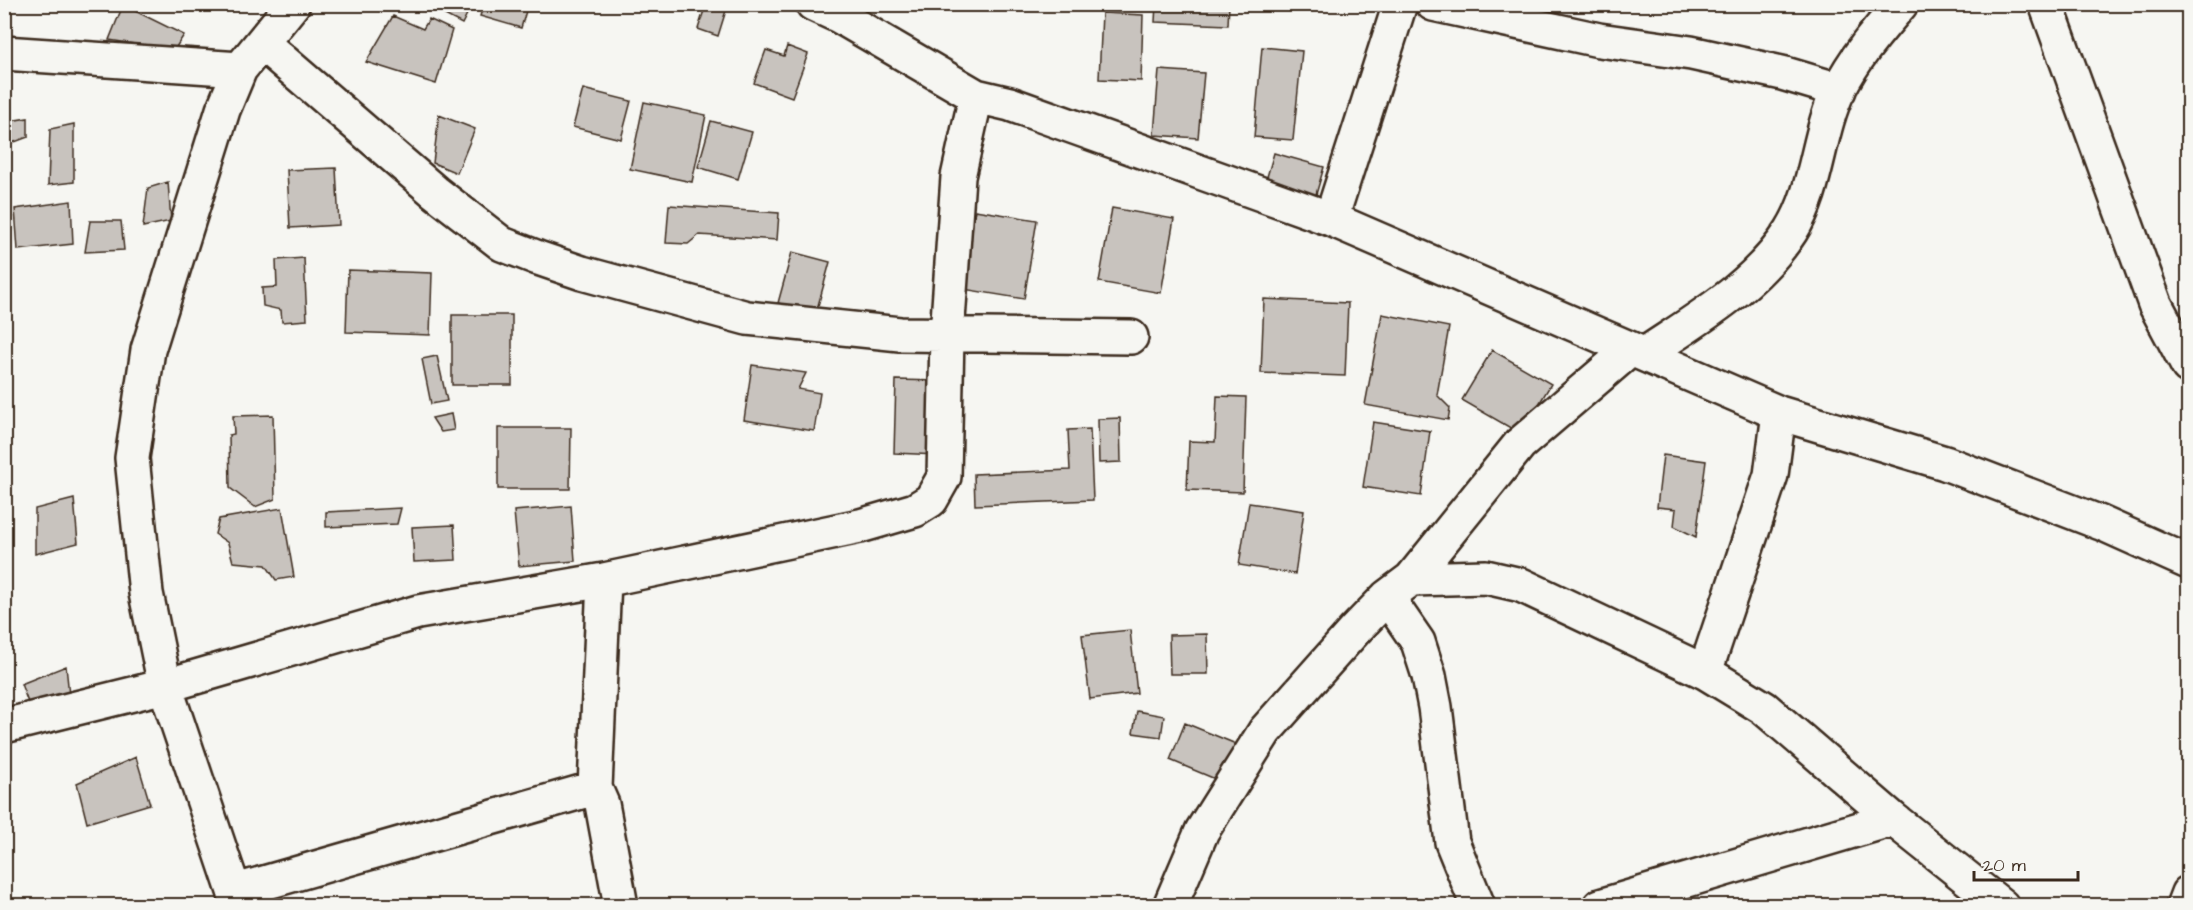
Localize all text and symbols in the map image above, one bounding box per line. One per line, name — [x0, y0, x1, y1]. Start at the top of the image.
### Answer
scale bar — [1974, 844, 2078, 882]
text: 20 m — [1983, 853, 2026, 878]

